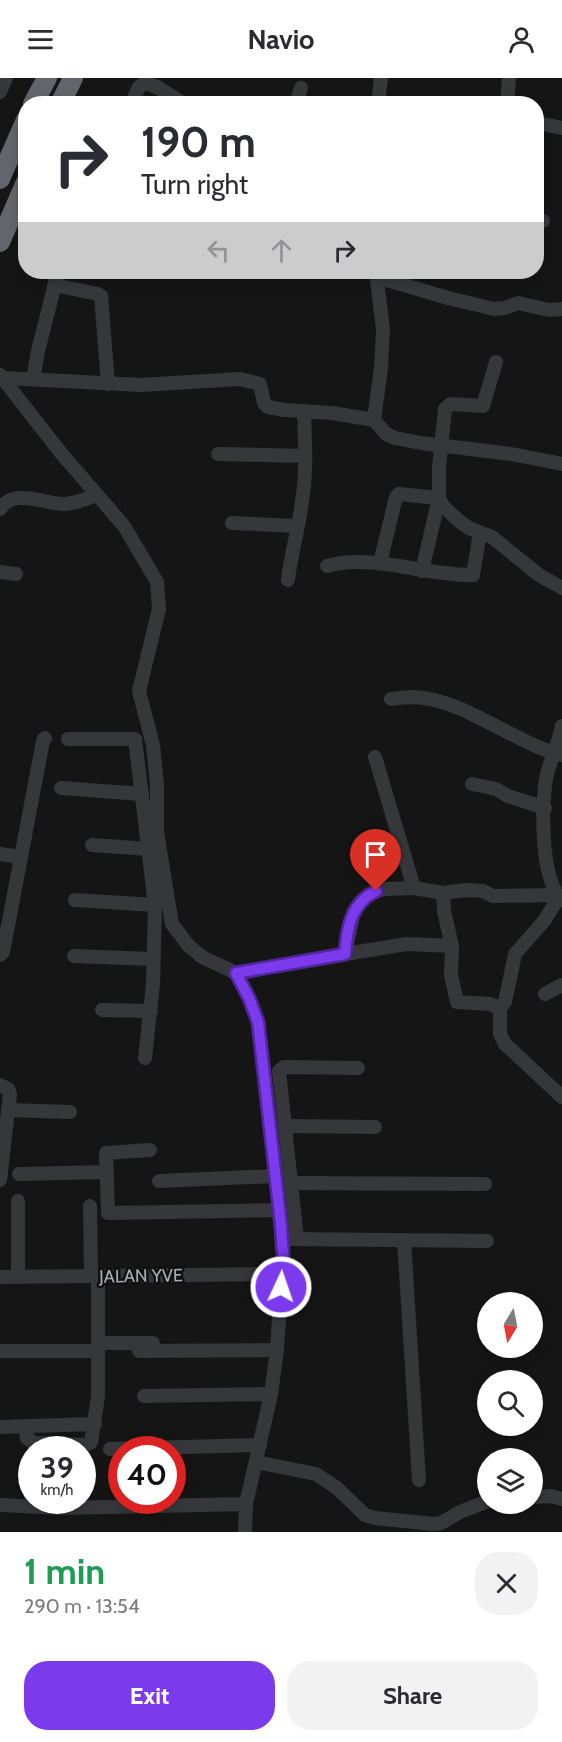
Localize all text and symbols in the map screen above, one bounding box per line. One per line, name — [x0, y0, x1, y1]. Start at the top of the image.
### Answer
icon: menu — [24, 23, 57, 56]
text: Navio — [247, 23, 315, 56]
icon: person — [505, 23, 538, 56]
text: 190 m — [141, 116, 256, 168]
icon: right — [42, 120, 120, 198]
text: Turn right — [141, 168, 248, 201]
icon: left — [202, 234, 235, 267]
icon: ahead — [265, 234, 298, 267]
icon: right — [328, 234, 361, 267]
pin — [350, 829, 401, 891]
icon: arrive — [359, 838, 392, 871]
position arrow — [249, 1255, 313, 1319]
street label: JALAN YVE — [98, 1264, 183, 1288]
north arrow — [477, 1292, 543, 1358]
map controls — [477, 1292, 543, 1514]
button: search — [477, 1370, 543, 1436]
speed limit sign: 40 — [108, 1436, 186, 1514]
button: layers — [477, 1448, 543, 1514]
text: 39 — [40, 1449, 74, 1486]
text: km/h — [41, 1481, 73, 1499]
text: 1 min — [24, 1549, 105, 1593]
button: close — [475, 1552, 538, 1615]
text: 290 m · 13:54 — [24, 1594, 139, 1618]
button: Exit — [24, 1661, 275, 1730]
button: Share — [287, 1661, 538, 1730]

